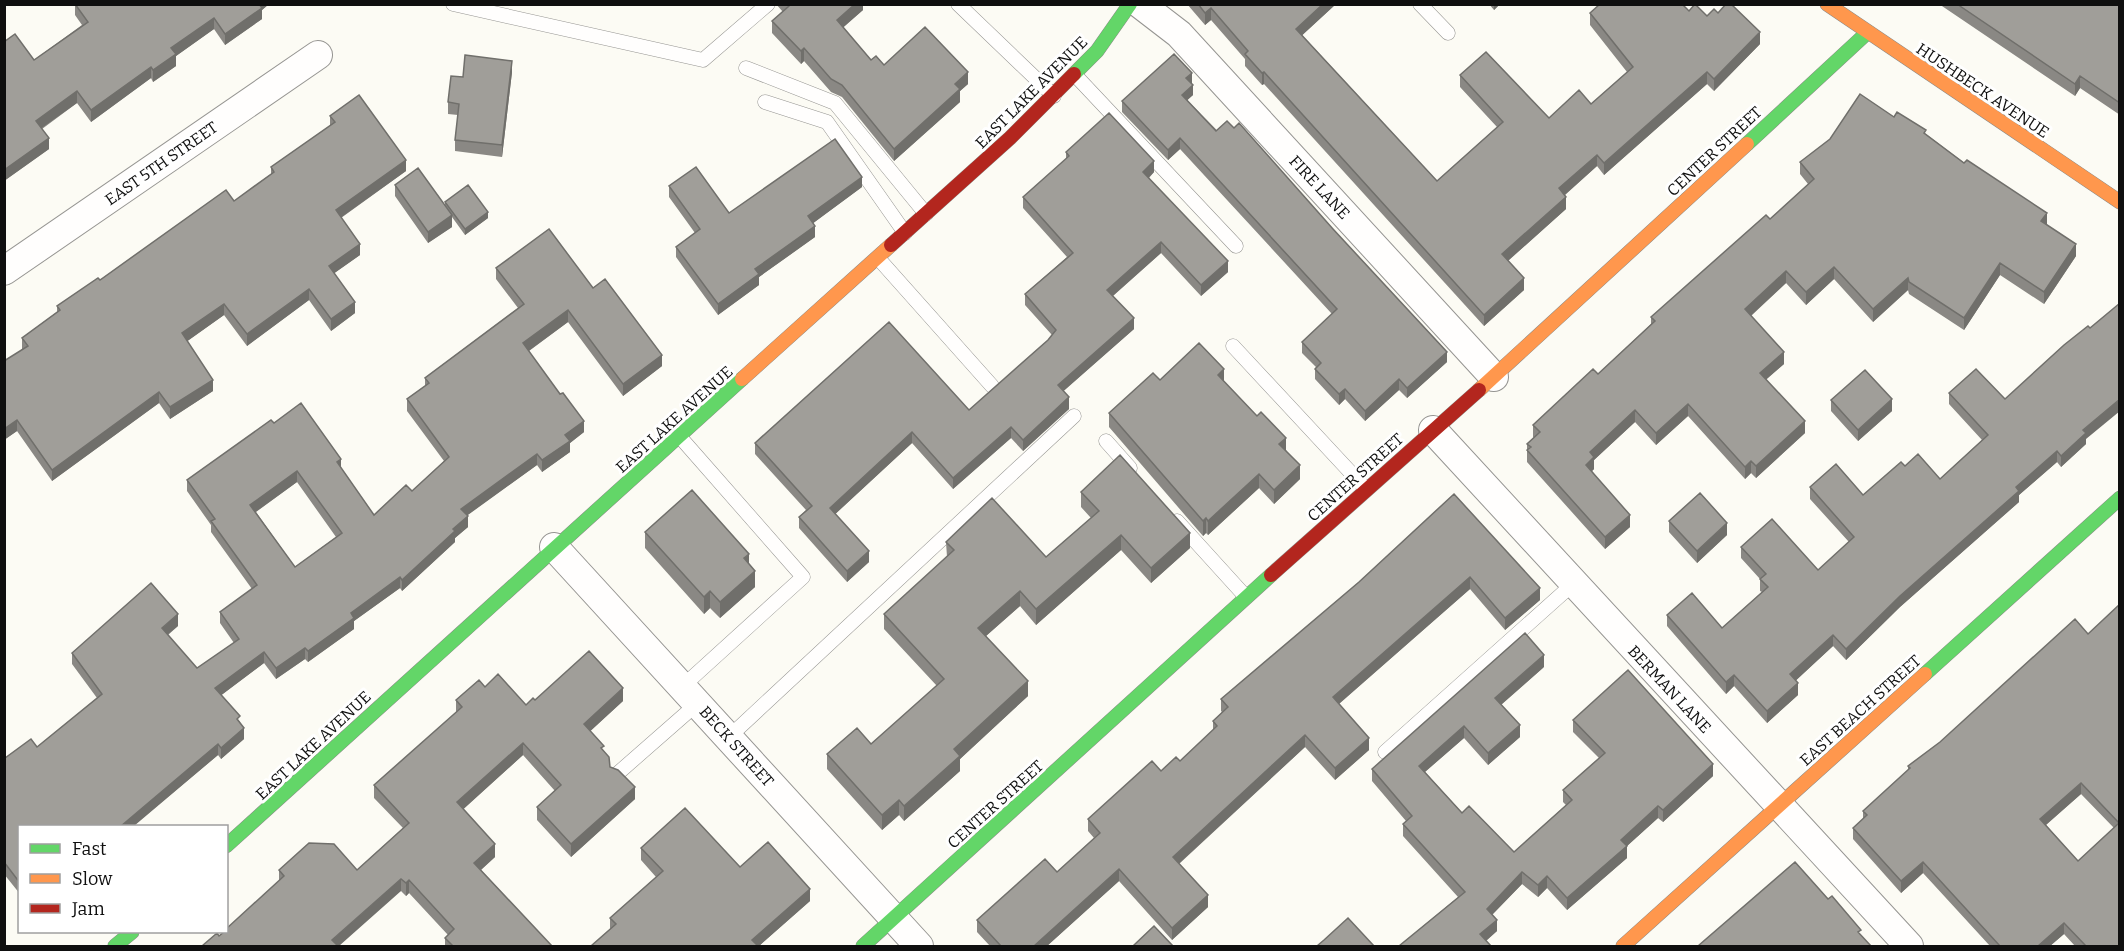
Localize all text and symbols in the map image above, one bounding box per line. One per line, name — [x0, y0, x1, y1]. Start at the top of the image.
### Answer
street label: EAST LAKE AVENUE — [971, 32, 1091, 152]
street label: HUSHBECK AVENUE — [1913, 39, 2053, 142]
street label: CENTER STREET — [1663, 103, 1766, 200]
street label: EAST 5TH STREET — [101, 118, 221, 209]
street label: FIRE LANE — [1285, 152, 1354, 223]
street label: EAST LAKE AVENUE — [612, 362, 737, 477]
street label: CENTER STREET — [1303, 429, 1407, 525]
street label: BERMAN LANE — [1624, 642, 1715, 737]
street label: EAST BEACH STREET — [1796, 651, 1925, 770]
street label: EAST LAKE AVENUE — [252, 687, 375, 804]
street label: BECK STREET — [696, 702, 778, 790]
street label: CENTER STREET — [943, 756, 1047, 852]
legend — [18, 825, 228, 933]
text: Fast — [72, 838, 107, 860]
text: Slow — [72, 868, 113, 890]
text: Jam — [71, 898, 105, 920]

